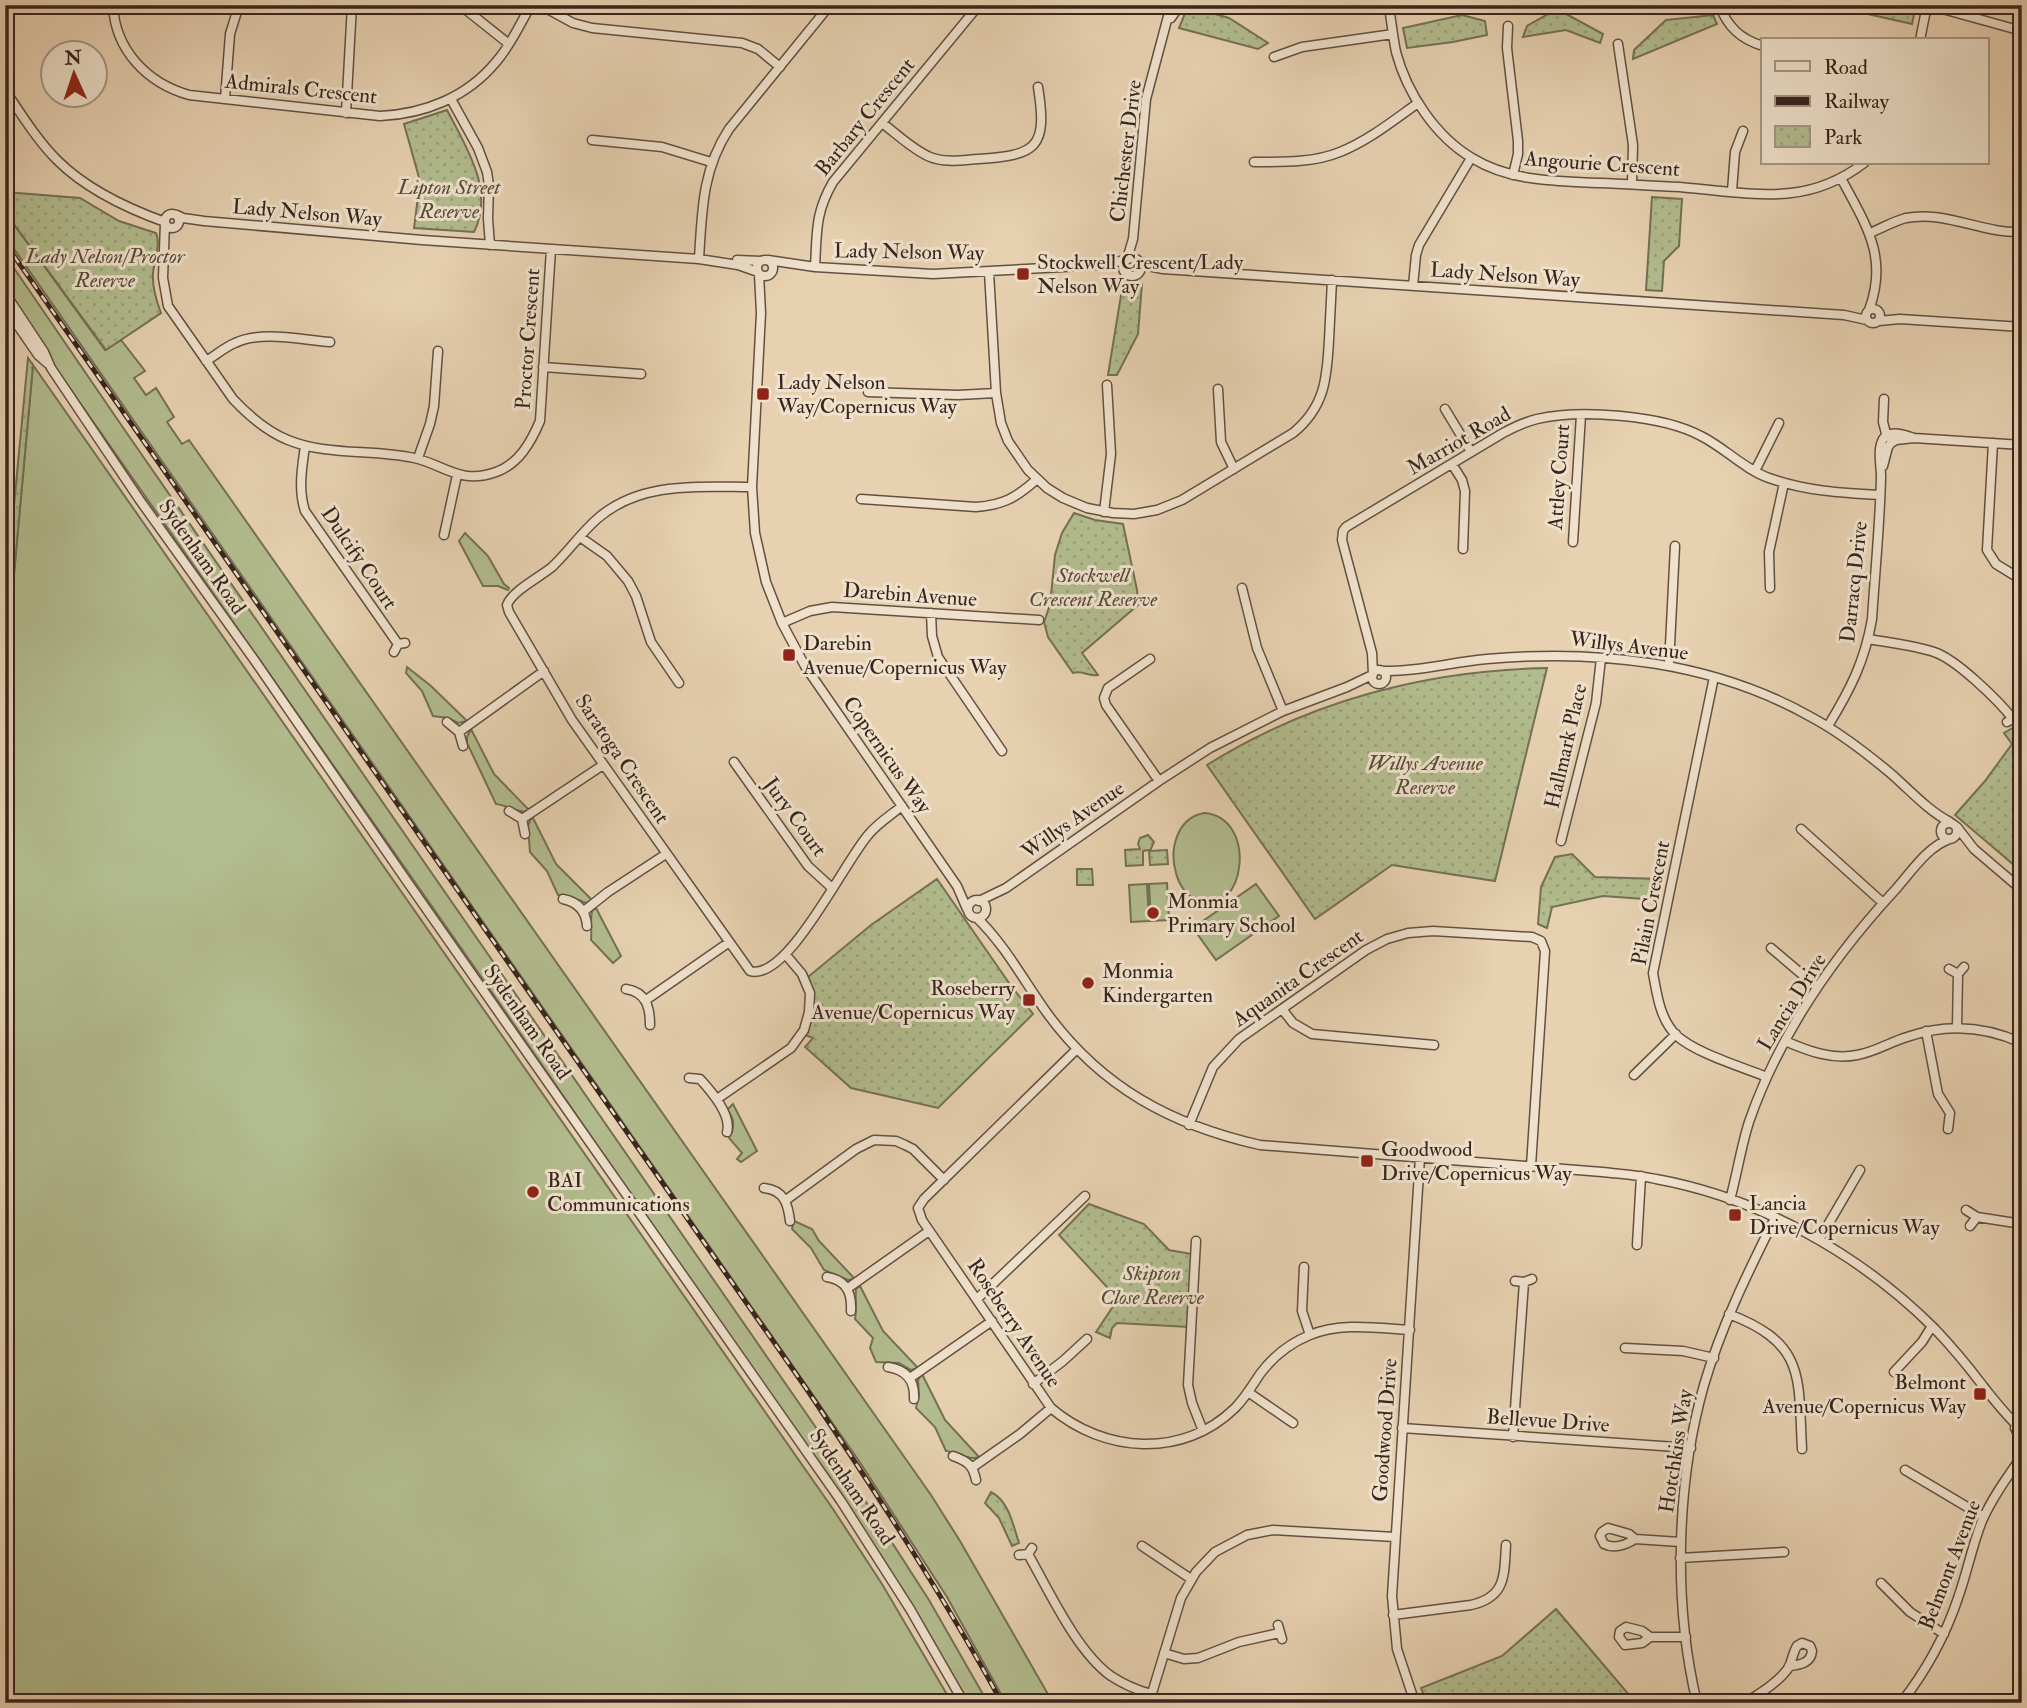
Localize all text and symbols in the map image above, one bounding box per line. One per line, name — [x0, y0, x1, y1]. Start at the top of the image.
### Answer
north arrow — [38, 38, 108, 108]
legend — [1761, 38, 1988, 164]
text: N — [63, 46, 83, 71]
street label: Barbary Crescent — [809, 52, 921, 182]
text: Road — [1824, 54, 1869, 81]
street label: Admirals Crescent — [223, 67, 379, 110]
street label: Chichester Drive — [1104, 78, 1148, 224]
text: Railway — [1824, 88, 1890, 115]
text: Park — [1824, 124, 1862, 151]
street label: Angourie Crescent — [1522, 145, 1681, 183]
park label: Lipton Street Reserve — [397, 174, 501, 225]
street label: Lady Nelson Way — [231, 193, 384, 233]
street label: Lady Nelson Way — [834, 237, 985, 267]
park label: Lady Nelson/Proctor Reserve — [25, 243, 186, 294]
place label: Stockwell Crescent/Lady Nelson Way — [1037, 249, 1244, 300]
street label: Lady Nelson Way — [1429, 256, 1582, 294]
marker: Stockwell Crescent/Lady Nelson Way — [1015, 266, 1031, 282]
street label: Proctor Crescent — [510, 267, 546, 410]
place label: Lady Nelson Way/Copernicus Way — [776, 369, 958, 420]
marker: Lady Nelson Way/Copernicus Way — [755, 386, 771, 402]
street label: Marriot Road — [1402, 400, 1516, 481]
street label: Attley Court — [1542, 423, 1576, 532]
street label: Sydenham Road — [152, 494, 252, 620]
street label: Dulcify Court — [315, 501, 404, 615]
street label: Darracq Drive — [1834, 520, 1874, 644]
park label: Stockwell Crescent Reserve — [1029, 562, 1158, 613]
street label: Darebin Avenue — [842, 577, 978, 613]
street label: Willys Avenue — [1567, 625, 1690, 667]
place label: Darebin Avenue/Copernicus Way — [802, 630, 1007, 681]
marker: Darebin Avenue/Copernicus Way — [781, 647, 797, 663]
street label: Hallmark Place — [1539, 681, 1594, 811]
street label: Saratoga Crescent — [569, 689, 675, 829]
street label: Copernicus Way — [837, 691, 938, 820]
park label: Willys Avenue Reserve — [1367, 750, 1484, 801]
street label: Jury Court — [757, 771, 833, 862]
street label: Willys Avenue — [1016, 775, 1130, 866]
street label: Pilain Crescent — [1626, 838, 1676, 968]
place label: Monmia Primary School — [1167, 888, 1296, 939]
marker: Monmia Primary School — [1145, 905, 1161, 921]
street label: Aquanita Crescent — [1227, 923, 1369, 1034]
street label: Lancia Drive — [1751, 948, 1833, 1056]
place label: Monmia Kindergarten — [1102, 958, 1213, 1009]
street label: Sydenham Road — [477, 959, 577, 1085]
place label: Roseberry Avenue/Copernicus Way — [811, 975, 1016, 1026]
marker: Monmia Kindergarten — [1080, 975, 1096, 991]
marker: Roseberry Avenue/Copernicus Way — [1021, 992, 1037, 1008]
place label: Goodwood Drive/Copernicus Way — [1381, 1136, 1572, 1187]
marker: Goodwood Drive/Copernicus Way — [1359, 1153, 1375, 1169]
place label: BAI Communications — [547, 1167, 690, 1218]
marker: BAI Communications — [525, 1184, 541, 1200]
place label: Lancia Drive/Copernicus Way — [1749, 1190, 1940, 1241]
marker: Lancia Drive/Copernicus Way — [1727, 1207, 1743, 1223]
street label: Roseberry Avenue — [961, 1253, 1067, 1393]
park label: Skipton Close Reserve — [1100, 1260, 1205, 1311]
street label: Goodwood Drive — [1367, 1357, 1404, 1503]
place label: Belmont Avenue/Copernicus Way — [1762, 1369, 1967, 1420]
street label: Hotchkiss Way — [1653, 1386, 1699, 1515]
marker: Belmont Avenue/Copernicus Way — [1972, 1386, 1988, 1402]
street label: Bellevue Drive — [1486, 1403, 1611, 1439]
street label: Sydenham Road — [803, 1424, 901, 1551]
street label: Belmont Avenue — [1913, 1496, 1987, 1634]

